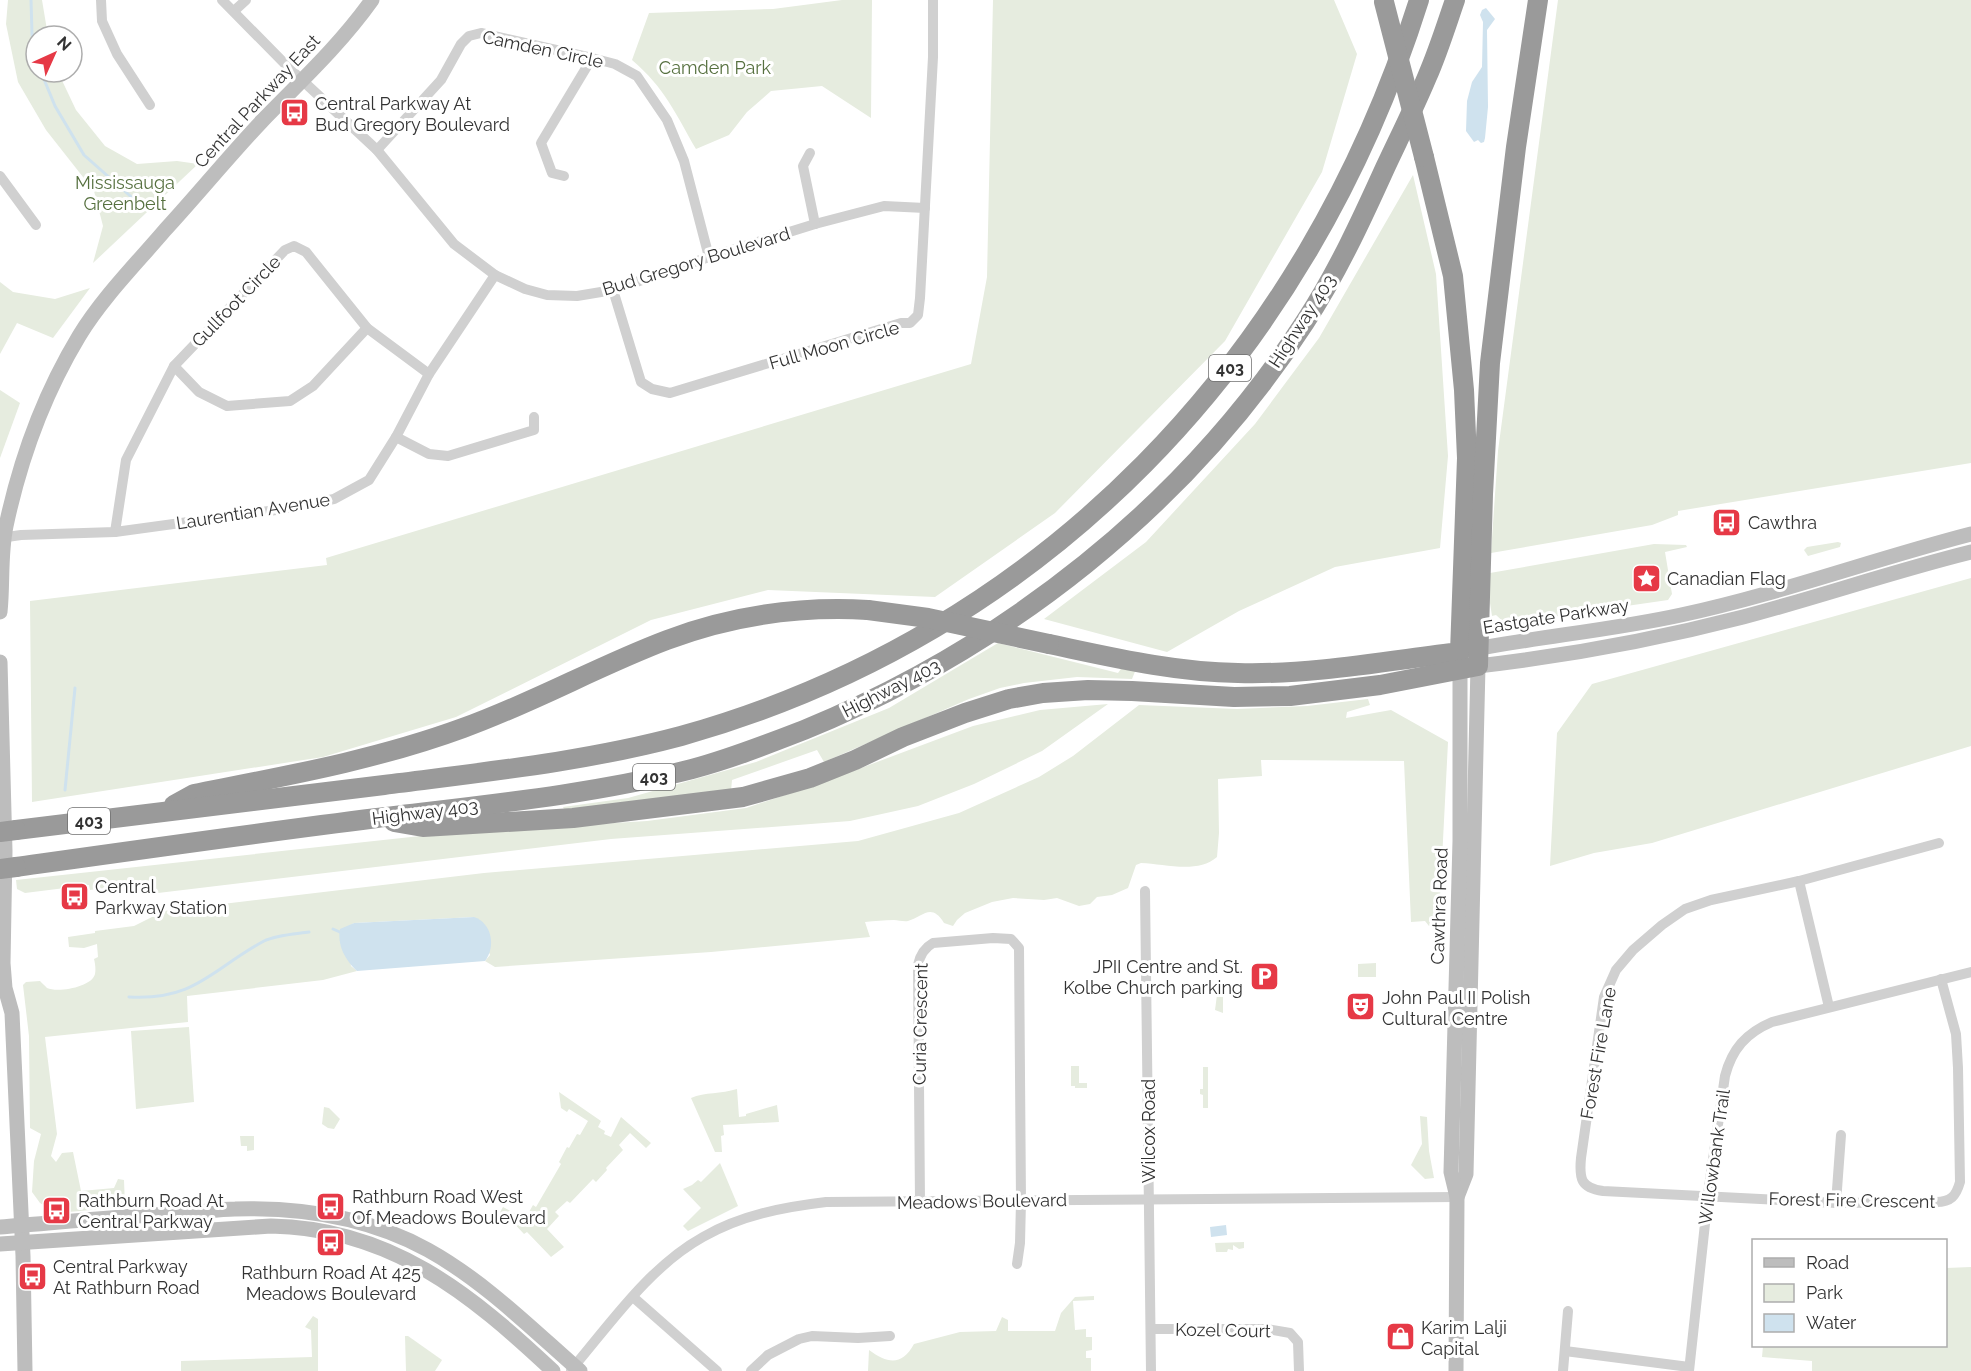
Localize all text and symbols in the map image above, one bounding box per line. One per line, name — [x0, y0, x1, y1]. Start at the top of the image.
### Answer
north arrow — [24, 24, 84, 84]
street label: Camden Circle — [481, 26, 606, 72]
street label: Central Parkway East — [190, 30, 324, 172]
text: N — [53, 33, 75, 55]
park label: Camden Park — [659, 57, 772, 78]
place label: Central Parkway At Bud Gregory Boulevard — [315, 93, 510, 135]
bus stop icon: Central Parkway At Bud Gregory Boulevard — [278, 97, 310, 129]
park label: Mississauga Greenbelt — [75, 172, 175, 214]
street label: Bud Gregory Boulevard — [600, 222, 792, 300]
street label: Gullfoot Circle — [187, 251, 285, 351]
street label: Highway 403 — [1264, 270, 1340, 372]
street label: Full Moon Circle — [767, 316, 902, 374]
road number: 403 — [1209, 355, 1251, 381]
street label: Laurentian Avenue — [175, 488, 332, 534]
bus stop icon: Cawthra — [1711, 506, 1743, 538]
place label: Cawthra — [1748, 512, 1817, 533]
place icon: Canadian Flag — [1630, 562, 1662, 594]
place label: Canadian Flag — [1667, 568, 1786, 589]
street label: Eastgate Parkway — [1481, 594, 1631, 638]
street label: Highway 403 — [839, 654, 943, 722]
road number: 403 — [633, 764, 675, 790]
street label: Highway 403 — [371, 795, 479, 829]
road number: 403 — [68, 808, 110, 834]
street label: Cawthra Road — [1426, 847, 1452, 965]
place label: Central Parkway Station — [95, 876, 227, 918]
bus stop icon: Central Parkway Station — [58, 880, 90, 912]
place label: JPII Centre and St. Kolbe Church parking — [1063, 956, 1243, 998]
parking icon: JPII Centre and St. Kolbe Church parking — [1248, 960, 1280, 992]
street label: Curia Crescent — [908, 963, 932, 1085]
street label: Forest Fire Lane — [1576, 985, 1620, 1121]
place label: John Paul II Polish Cultural Centre — [1382, 987, 1531, 1029]
theatre icon: John Paul II Polish Cultural Centre — [1345, 991, 1377, 1023]
street label: Wilcox Road — [1138, 1079, 1159, 1183]
street label: Willowbank Trail — [1694, 1088, 1734, 1226]
place label: Rathburn Road West Of Meadows Boulevard — [352, 1186, 546, 1228]
street label: Forest Fire Crescent — [1768, 1188, 1936, 1212]
street label: Meadows Boulevard — [897, 1189, 1067, 1213]
place label: Rathburn Road At Central Parkway — [78, 1190, 224, 1232]
bus stop icon: Rathburn Road West Of Meadows Boulevard — [315, 1190, 347, 1222]
bus stop icon: Rathburn Road At Central Parkway — [41, 1194, 73, 1226]
bus stop icon: Rathburn Road At 425 Meadows Boulevard — [315, 1227, 347, 1259]
legend — [1752, 1239, 1947, 1347]
text: Road — [1806, 1252, 1849, 1273]
place label: Central Parkway At Rathburn Road — [53, 1256, 200, 1298]
bus stop icon: Central Parkway At Rathburn Road — [16, 1260, 48, 1292]
place label: Rathburn Road At 425 Meadows Boulevard — [241, 1262, 421, 1304]
text: Park — [1806, 1282, 1843, 1303]
text: Water — [1806, 1312, 1857, 1333]
place label: Karim Lalji Capital — [1421, 1317, 1507, 1359]
street label: Kozel Court — [1175, 1319, 1271, 1341]
shop icon: Karim Lalji Capital — [1384, 1321, 1416, 1353]

